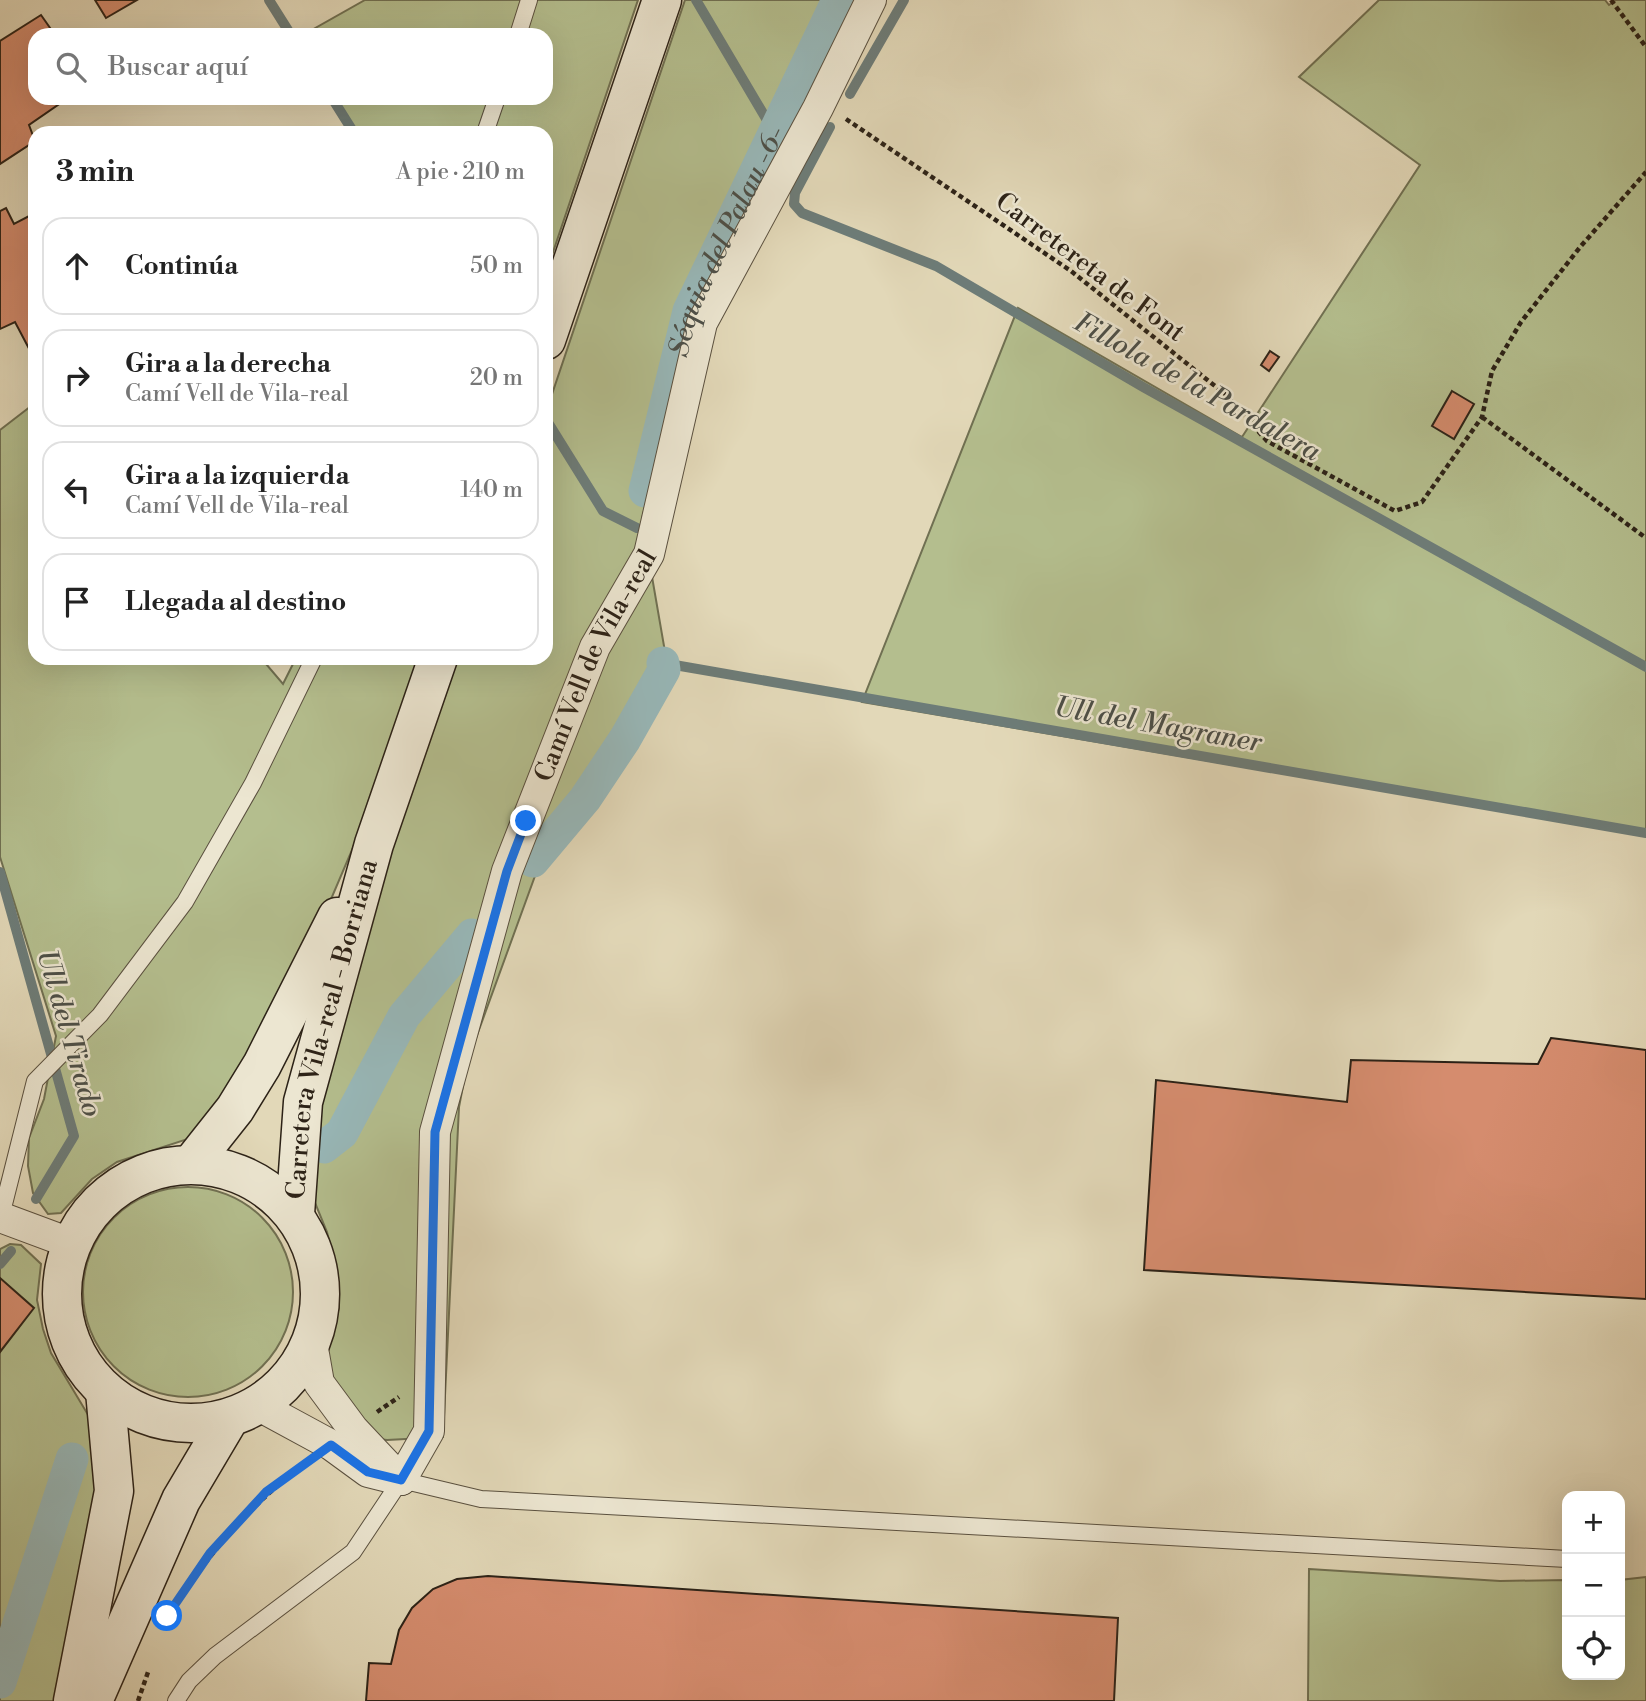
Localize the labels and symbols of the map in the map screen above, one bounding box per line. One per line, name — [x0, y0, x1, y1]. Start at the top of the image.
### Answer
water label: Séquia del Palau -6- — [661, 120, 793, 360]
street label: Carretereta de Font — [989, 185, 1191, 349]
water label: Fillola de la Pardalera — [1068, 305, 1327, 470]
street label: Camí Vell de Vila-real — [528, 544, 664, 786]
water label: Ull del Magraner — [1051, 690, 1266, 761]
route end — [510, 805, 541, 836]
street label: Carretera Vila-real - Borriana — [280, 855, 385, 1200]
water label: Ull del Tirado — [28, 945, 110, 1121]
route start — [151, 1600, 182, 1631]

